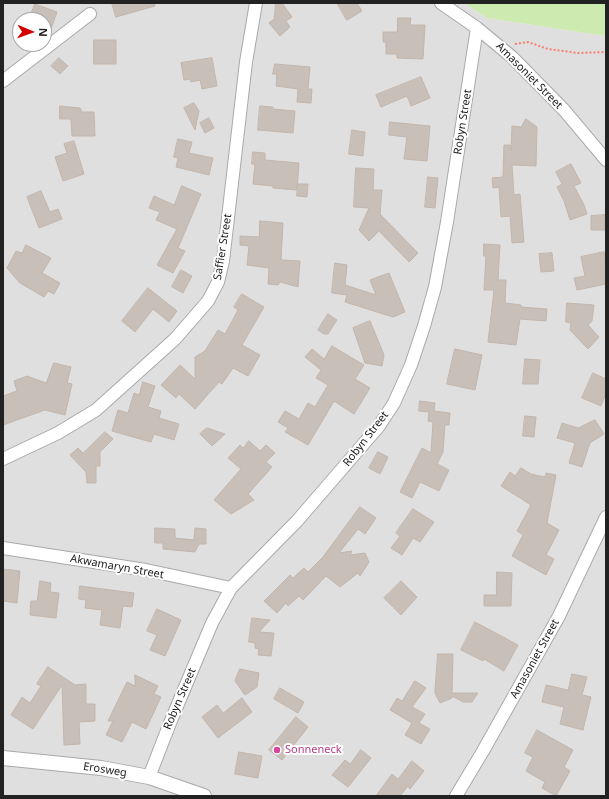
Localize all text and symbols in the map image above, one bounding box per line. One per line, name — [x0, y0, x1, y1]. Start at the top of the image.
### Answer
north arrow — [12, 12, 52, 52]
text: N — [36, 28, 51, 37]
street label: Amasoniet Street — [493, 40, 565, 112]
street label: Robyn Street — [451, 88, 475, 156]
street label: Saffier Street — [211, 213, 235, 281]
street label: Robyn Street — [340, 409, 392, 469]
street label: Akwamaryn Street — [69, 552, 165, 582]
street label: Amasoniet Street — [508, 617, 562, 701]
street label: Robyn Street — [161, 666, 199, 732]
place label: Sonneneck — [285, 743, 342, 757]
marker: Sonneneck — [272, 745, 282, 755]
street label: Erosweg — [82, 760, 128, 780]

